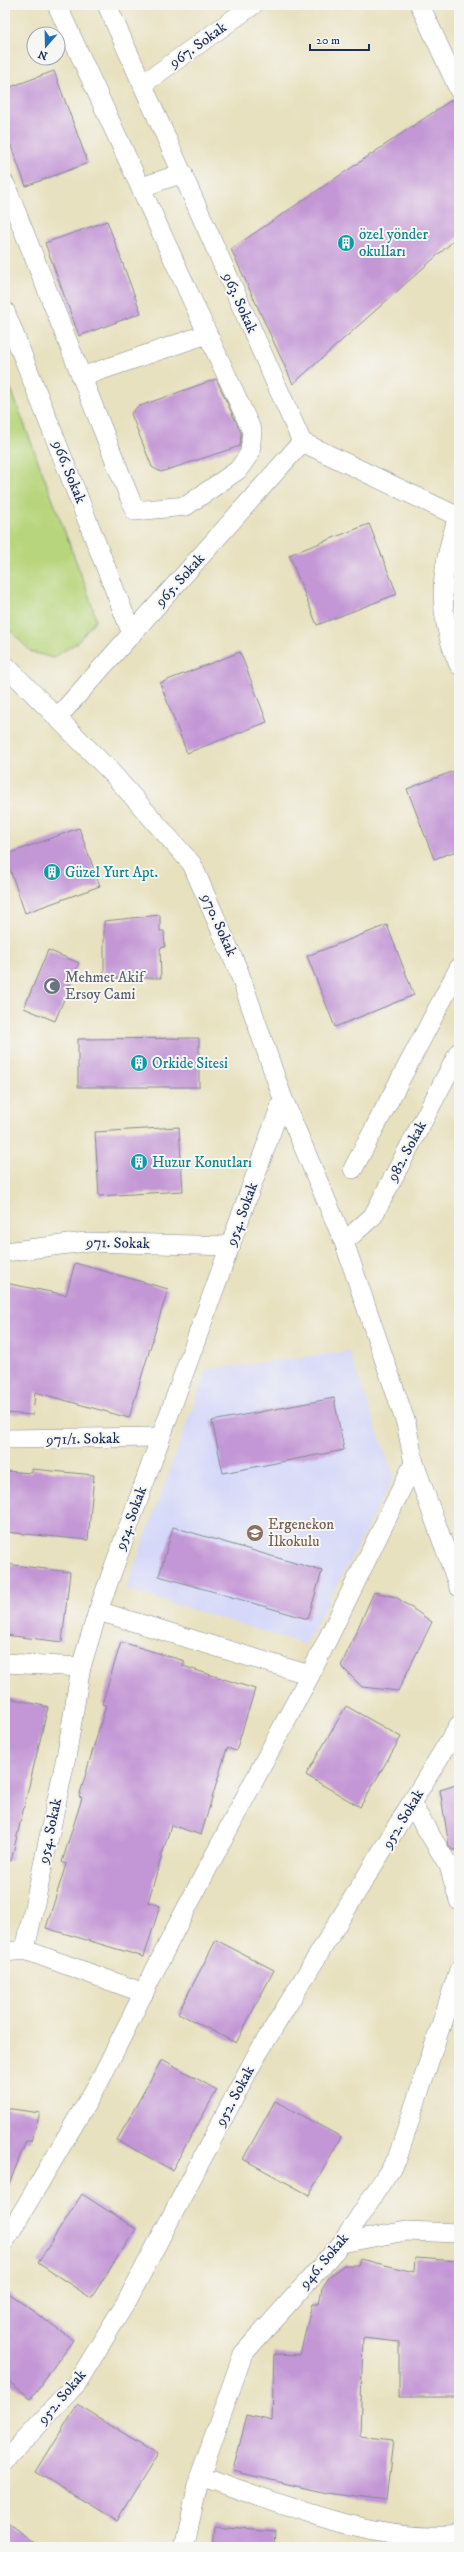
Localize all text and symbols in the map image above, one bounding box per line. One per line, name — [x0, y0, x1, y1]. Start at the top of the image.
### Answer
street label: 967. Sokak — [165, 18, 231, 73]
north arrow — [26, 26, 66, 66]
scale bar — [310, 26, 369, 52]
text: 20 m — [316, 33, 340, 48]
text: N — [36, 46, 50, 63]
place label: özel yönder okulları — [359, 225, 429, 261]
building icon: özel yönder okulları — [336, 233, 356, 253]
street label: 963. Sokak — [218, 269, 262, 337]
street label: 966. Sokak — [47, 437, 90, 507]
street label: 965. Sokak — [150, 549, 209, 611]
building icon: Güzel Yurt Apt. — [42, 862, 62, 882]
place label: Güzel Yurt Apt. — [65, 863, 158, 882]
street label: 970. Sokak — [196, 890, 241, 960]
place label: Mehmet Akif Ersoy Cami — [65, 968, 146, 1004]
mosque icon: Mehmet Akif Ersoy Cami — [42, 976, 62, 996]
building icon: Orkide Sitesi — [129, 1053, 149, 1073]
place label: Orkide Sitesi — [152, 1054, 228, 1073]
street label: 982. Sokak — [383, 1117, 431, 1185]
building icon: Huzur Konutları — [129, 1152, 149, 1172]
place label: Huzur Konutları — [152, 1153, 252, 1172]
street label: 954. Sokak — [221, 1179, 262, 1249]
street label: 971. Sokak — [85, 1233, 151, 1253]
street label: 971/1. Sokak — [45, 1429, 121, 1449]
street label: 954. Sokak — [110, 1483, 151, 1553]
place label: Ergenekon İlkokulu — [268, 1515, 334, 1551]
school or university icon: Ergenekon İlkokulu — [245, 1523, 265, 1543]
street label: 952. Sokak — [377, 1785, 428, 1853]
street label: 954. Sokak — [34, 1796, 66, 1866]
street label: 952. Sokak — [211, 2062, 259, 2130]
street label: 946. Sokak — [295, 2229, 353, 2294]
street label: 952. Sokak — [33, 2365, 91, 2429]

